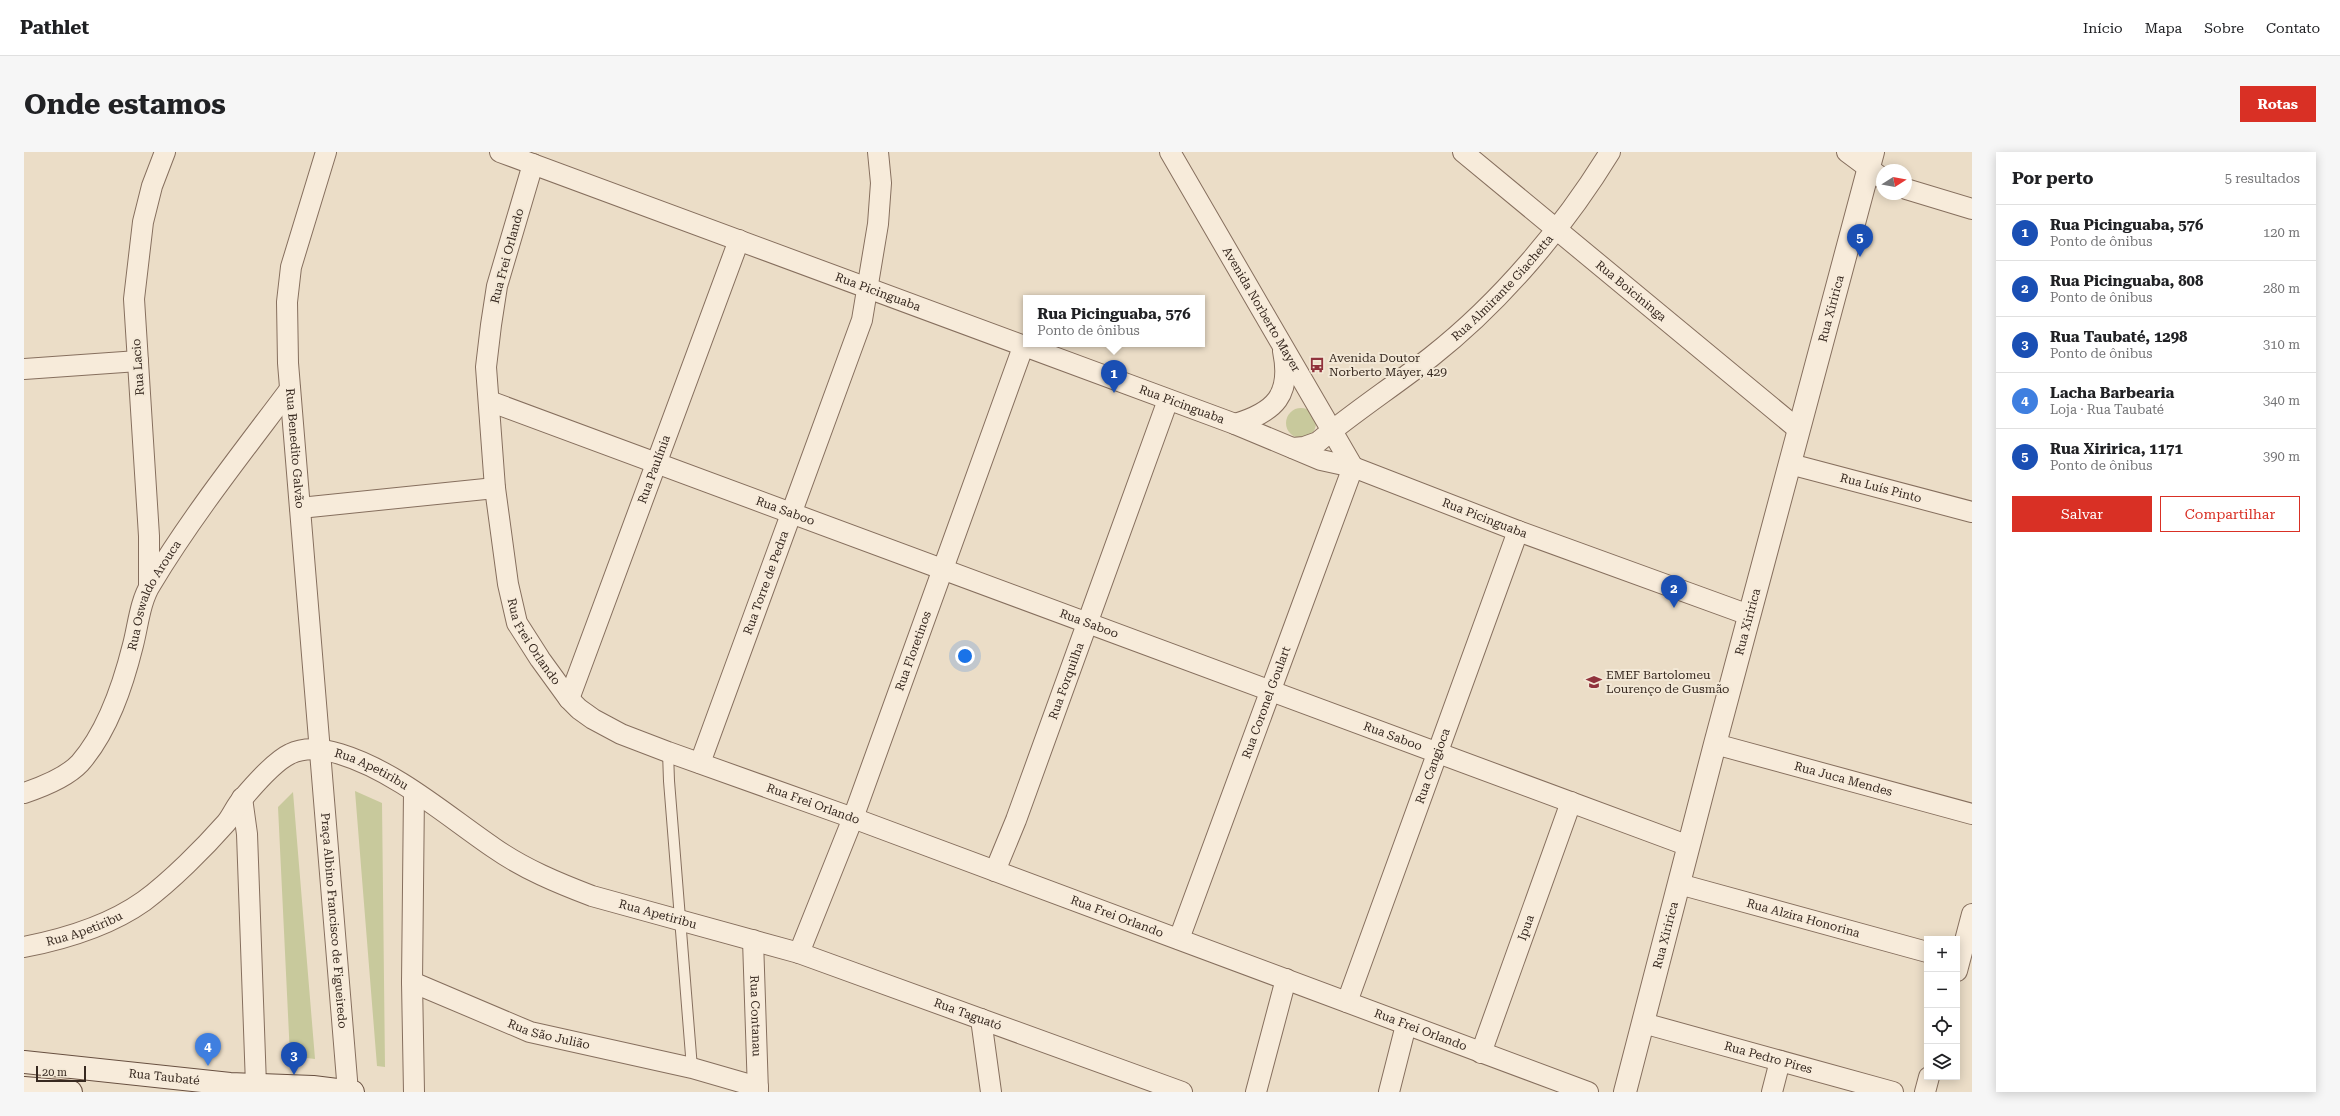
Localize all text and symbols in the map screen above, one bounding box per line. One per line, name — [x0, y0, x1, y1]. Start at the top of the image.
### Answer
text: Pathlet — [20, 16, 89, 39]
text: Início — [2083, 20, 2123, 36]
text: Mapa — [2145, 20, 2182, 36]
text: Sobre — [2204, 20, 2244, 36]
text: Contato — [2266, 20, 2320, 36]
button: Rotas — [2240, 86, 2316, 122]
text: Onde estamos — [24, 88, 226, 121]
north arrow — [1876, 164, 1912, 200]
text: Por perto — [2012, 168, 2093, 188]
text: 5 resultados — [2225, 171, 2300, 186]
street label: Rua Frei Orlando — [488, 207, 526, 305]
text: Rua Picinguaba, 576 — [2050, 216, 2203, 234]
pin: 5 — [1847, 224, 1873, 257]
text: 1 — [2021, 225, 2029, 240]
text: 120 m — [2263, 225, 2300, 240]
street label: Rua Almirante Giachetta — [1449, 232, 1557, 344]
text: Ponto de ônibus — [2050, 234, 2152, 249]
street label: Avenida Norberto Mayer — [1220, 244, 1303, 374]
street label: Rua Boicininga — [1593, 258, 1670, 325]
street label: Rua Picinguaba — [833, 270, 923, 314]
text: Rua Picinguaba, 808 — [2050, 272, 2203, 290]
street label: Rua Xiririca — [1816, 273, 1847, 344]
text: 2 — [2021, 281, 2029, 296]
text: 280 m — [2263, 281, 2300, 296]
text: Ponto de ônibus — [2050, 290, 2152, 305]
popup — [1023, 295, 1205, 347]
text: Rua Picinguaba, 576 — [1037, 305, 1191, 323]
text: Ponto de ônibus — [1037, 323, 1140, 338]
text: Rua Taubaté, 1298 — [2050, 328, 2188, 346]
text: 3 — [2021, 337, 2029, 352]
text: 310 m — [2263, 337, 2300, 352]
street label: Rua Lacio — [129, 338, 147, 396]
text: Ponto de ônibus — [2050, 346, 2152, 361]
place label: Avenida Doutor Norberto Mayer, 429 — [1329, 351, 1447, 379]
bus stop icon: Avenida Doutor Norberto Mayer, 429 — [1308, 356, 1326, 374]
pin: 1 — [1101, 360, 1127, 393]
street label: Rua Picinguaba — [1137, 382, 1227, 427]
text: Lacha Barbearia — [2050, 384, 2174, 402]
street label: Rua Benedito Galvão — [283, 387, 307, 509]
text: 4 — [2021, 393, 2029, 408]
text: 340 m — [2263, 393, 2300, 408]
text: Loja · Rua Taubaté — [2050, 402, 2164, 417]
street label: Rua Paulínia — [635, 433, 673, 506]
text: Rua Xiririca, 1171 — [2050, 440, 2183, 458]
text: 5 — [2021, 449, 2029, 464]
text: 390 m — [2263, 449, 2300, 464]
text: Ponto de ônibus — [2050, 458, 2152, 473]
street label: Rua Luís Pinto — [1839, 471, 1923, 505]
street label: Rua Saboo — [754, 494, 817, 528]
street label: Rua Picinguaba — [1440, 495, 1530, 541]
button: Salvar — [2012, 496, 2152, 532]
button: Compartilhar — [2160, 496, 2300, 532]
street label: Rua Torre de Pedra — [741, 528, 792, 637]
street label: Rua Oswaldo Arouca — [125, 537, 184, 652]
pin: 2 — [1661, 575, 1687, 608]
street label: Rua Xiririca — [1732, 586, 1763, 657]
street label: Rua Frei Orlando — [505, 597, 563, 688]
street label: Rua Saboo — [1058, 606, 1120, 641]
street label: Rua Floretinos — [892, 609, 934, 693]
street label: Rua Forquilha — [1046, 640, 1087, 721]
street label: Rua Coronel Goulart — [1239, 644, 1293, 761]
your location — [955, 646, 975, 666]
place label: EMEF Bartolomeu Lourenço de Gusmão — [1606, 668, 1729, 696]
school or university icon: EMEF Bartolomeu Lourenço de Gusmão — [1585, 673, 1603, 691]
street label: Rua Saboo — [1361, 719, 1424, 753]
street label: Rua Cangioca — [1413, 726, 1453, 806]
street label: Rua Apetiribu — [333, 746, 411, 793]
street label: Rua Juca Mendes — [1793, 759, 1894, 799]
street label: Rua Frei Orlando — [765, 781, 862, 827]
street label: Praça Albino Francisco de Figueiredo — [318, 812, 350, 1029]
street label: Rua Frei Orlando — [1069, 893, 1165, 940]
street label: Rua Alzira Honorina — [1745, 896, 1862, 940]
street label: Rua Apetiribu — [617, 897, 699, 932]
street label: Rua Xiririca — [1650, 900, 1681, 970]
street label: Rua Apetiribu — [45, 908, 125, 949]
street label: Ipua — [1515, 913, 1537, 943]
map controls — [1924, 936, 1960, 1080]
button: + — [1924, 936, 1960, 972]
button: − — [1924, 972, 1960, 1008]
street label: Rua Contanau — [747, 975, 764, 1057]
street label: Rua Taguató — [932, 996, 1004, 1033]
street label: Rua Frei Orlando — [1372, 1006, 1469, 1053]
button: locate — [1924, 1008, 1960, 1044]
street label: Rua São Julião — [506, 1016, 591, 1052]
pin: 4 — [195, 1033, 221, 1066]
street label: Rua Pedro Pires — [1723, 1039, 1814, 1077]
pin: 3 — [281, 1042, 307, 1075]
button: layers — [1924, 1044, 1960, 1080]
scale bar — [36, 1064, 86, 1083]
text: 20 m — [42, 1066, 67, 1079]
street label: Rua Taubaté — [128, 1066, 201, 1088]

